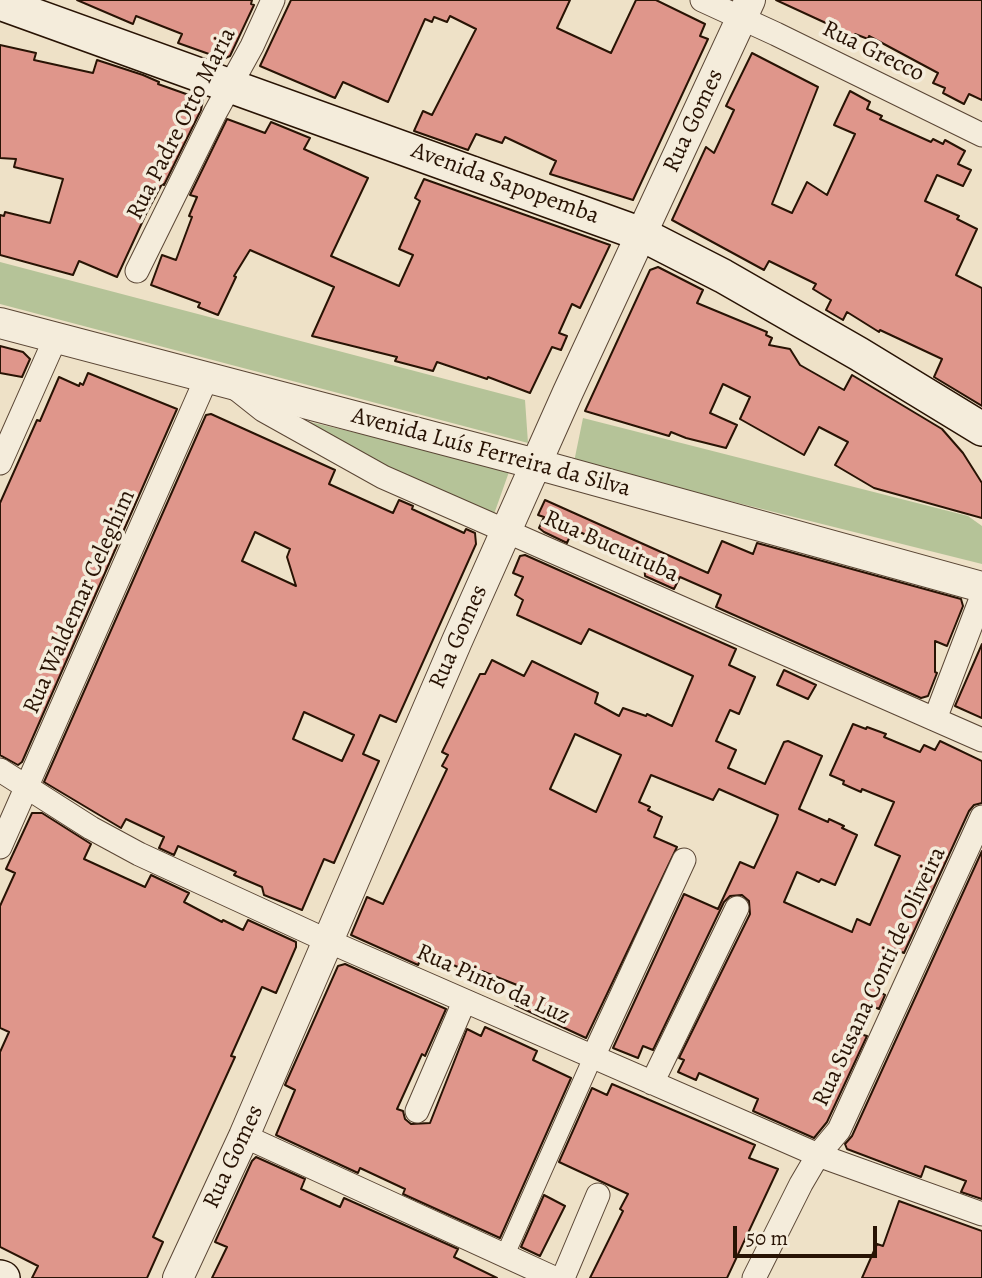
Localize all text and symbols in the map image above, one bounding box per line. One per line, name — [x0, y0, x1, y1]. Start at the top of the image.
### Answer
street label: Rua Grecco — [817, 15, 929, 89]
street label: Rua Padre Otto Maria — [121, 23, 243, 225]
street label: Rua Gomes — [658, 65, 730, 177]
street label: Avenida Sapopemba — [407, 137, 603, 231]
street label: Avenida Luís Ferreira da Silva — [348, 402, 634, 504]
street label: Rua Waldemar Celeghim — [18, 485, 142, 719]
street label: Rua Bucuituba — [539, 504, 683, 590]
street label: Rua Gomes — [423, 581, 495, 693]
street label: Rua Susana Conti de Oliveira — [807, 843, 953, 1111]
street label: Rua Pinto da Luz — [412, 938, 574, 1032]
street label: Rua Gomes — [198, 1101, 270, 1213]
scale bar — [737, 1212, 880, 1256]
text: 50 m — [746, 1224, 788, 1252]

